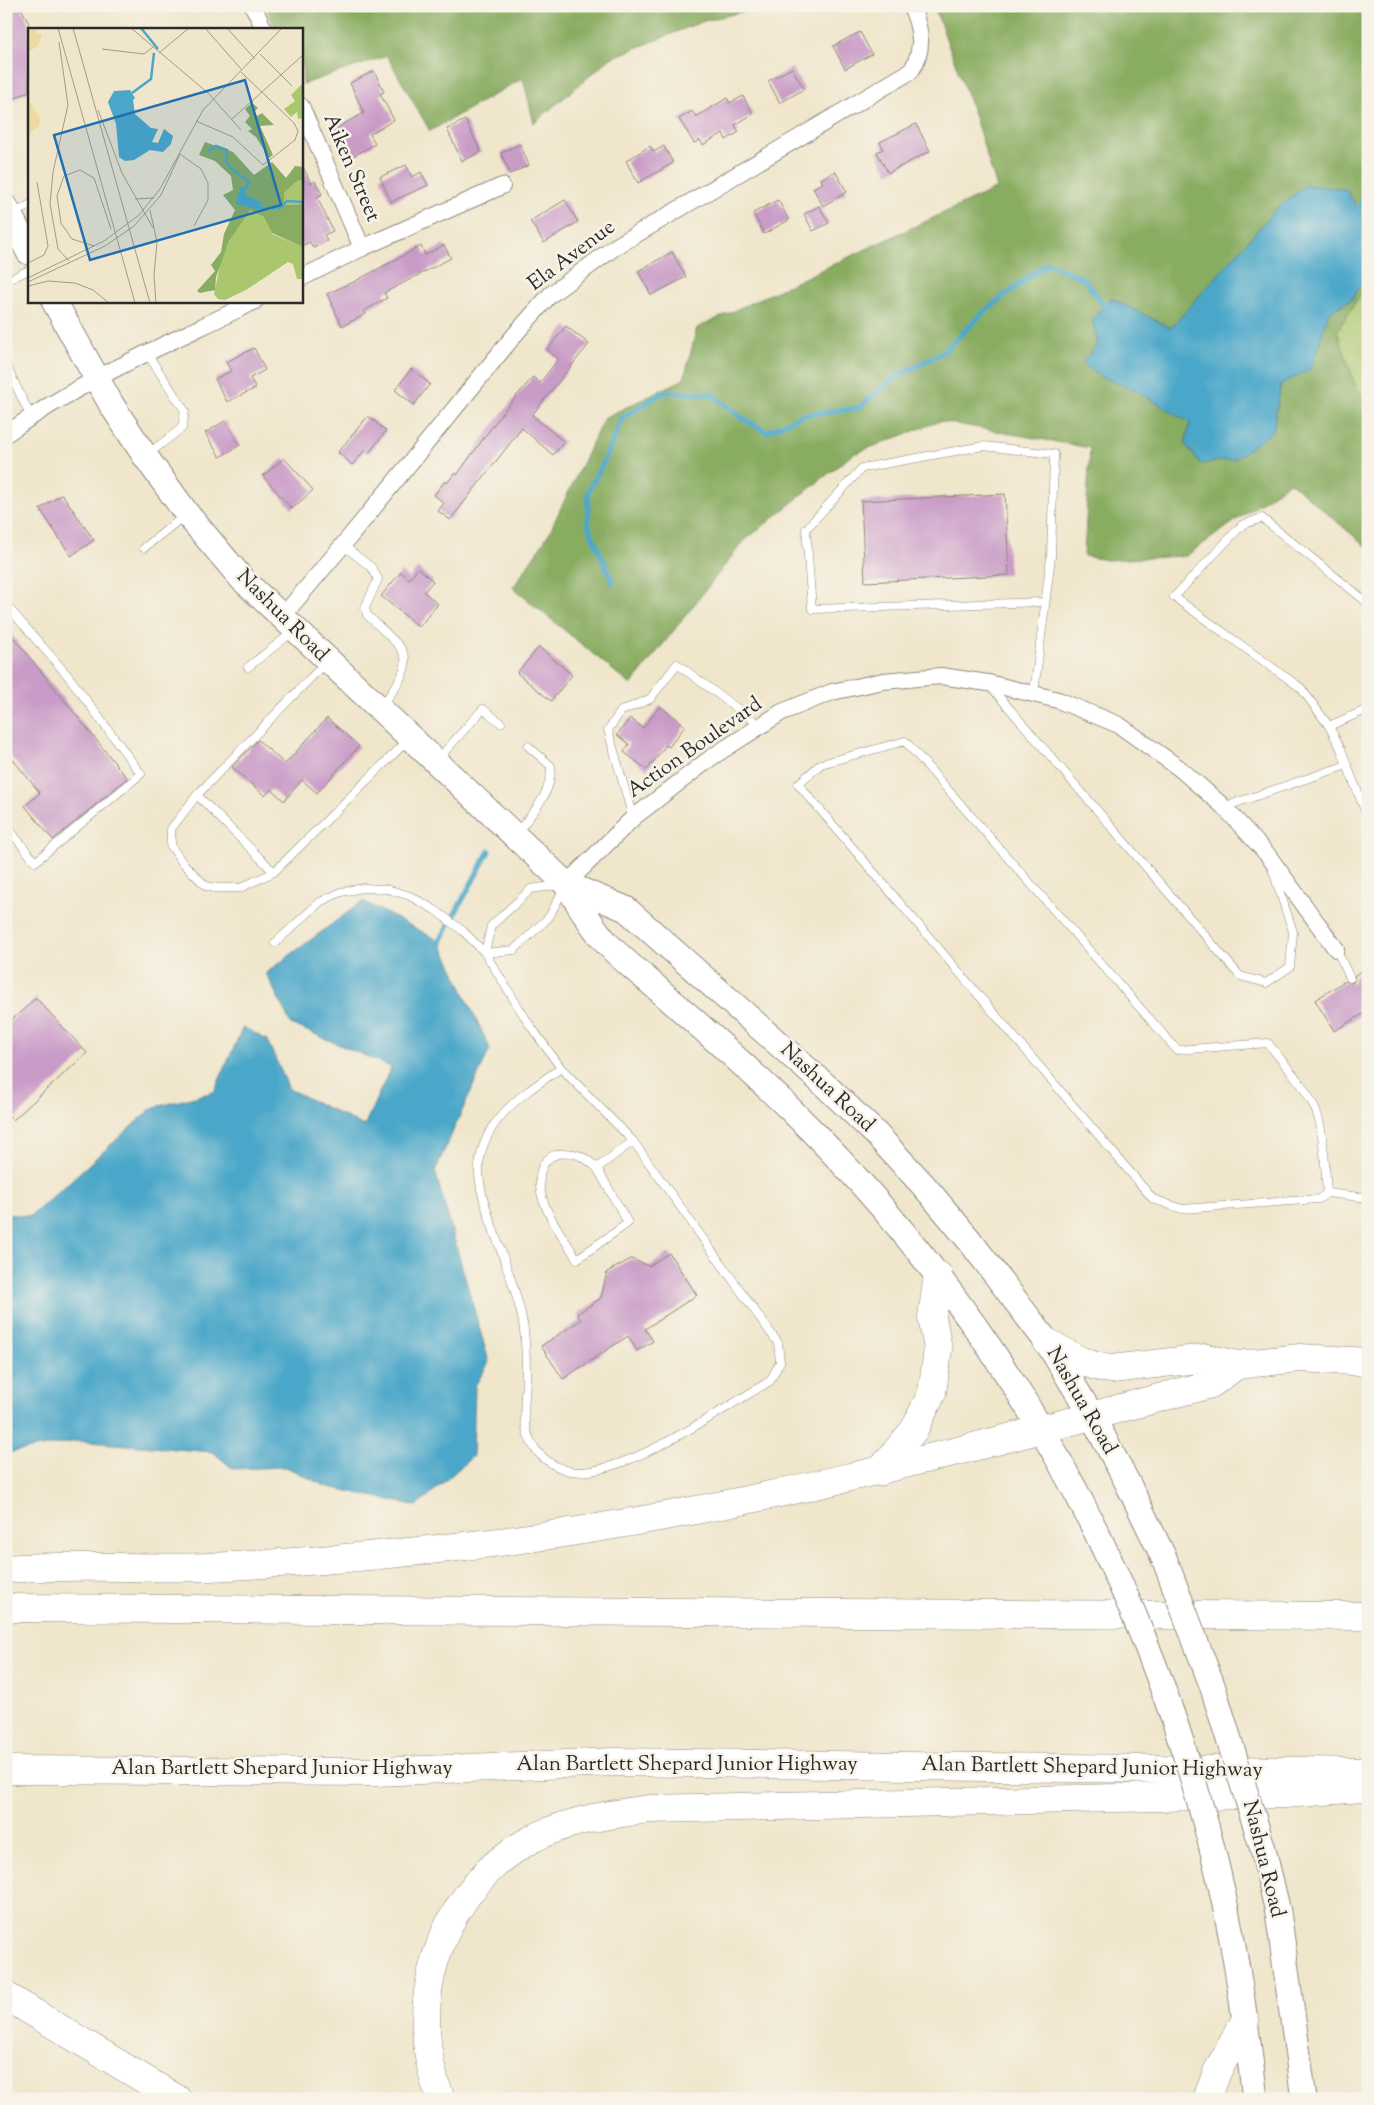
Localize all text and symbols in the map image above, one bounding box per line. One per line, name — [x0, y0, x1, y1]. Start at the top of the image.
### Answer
inset map — [28, 28, 302, 302]
street label: Aiken Street — [315, 109, 387, 227]
street label: Ela Avenue — [522, 213, 622, 299]
street label: Nashua Road — [229, 563, 335, 669]
street label: Action Boulevard — [621, 690, 769, 806]
street label: Nashua Road — [773, 1036, 881, 1140]
street label: Nashua Road — [1038, 1341, 1124, 1461]
street label: Alan Bartlett Shepard Junior Highway — [516, 1750, 858, 1780]
street label: Alan Bartlett Shepard Junior Highway — [921, 1750, 1264, 1786]
street label: Alan Bartlett Shepard Junior Highway — [111, 1754, 453, 1784]
street label: Nashua Road — [1234, 1797, 1292, 1921]

